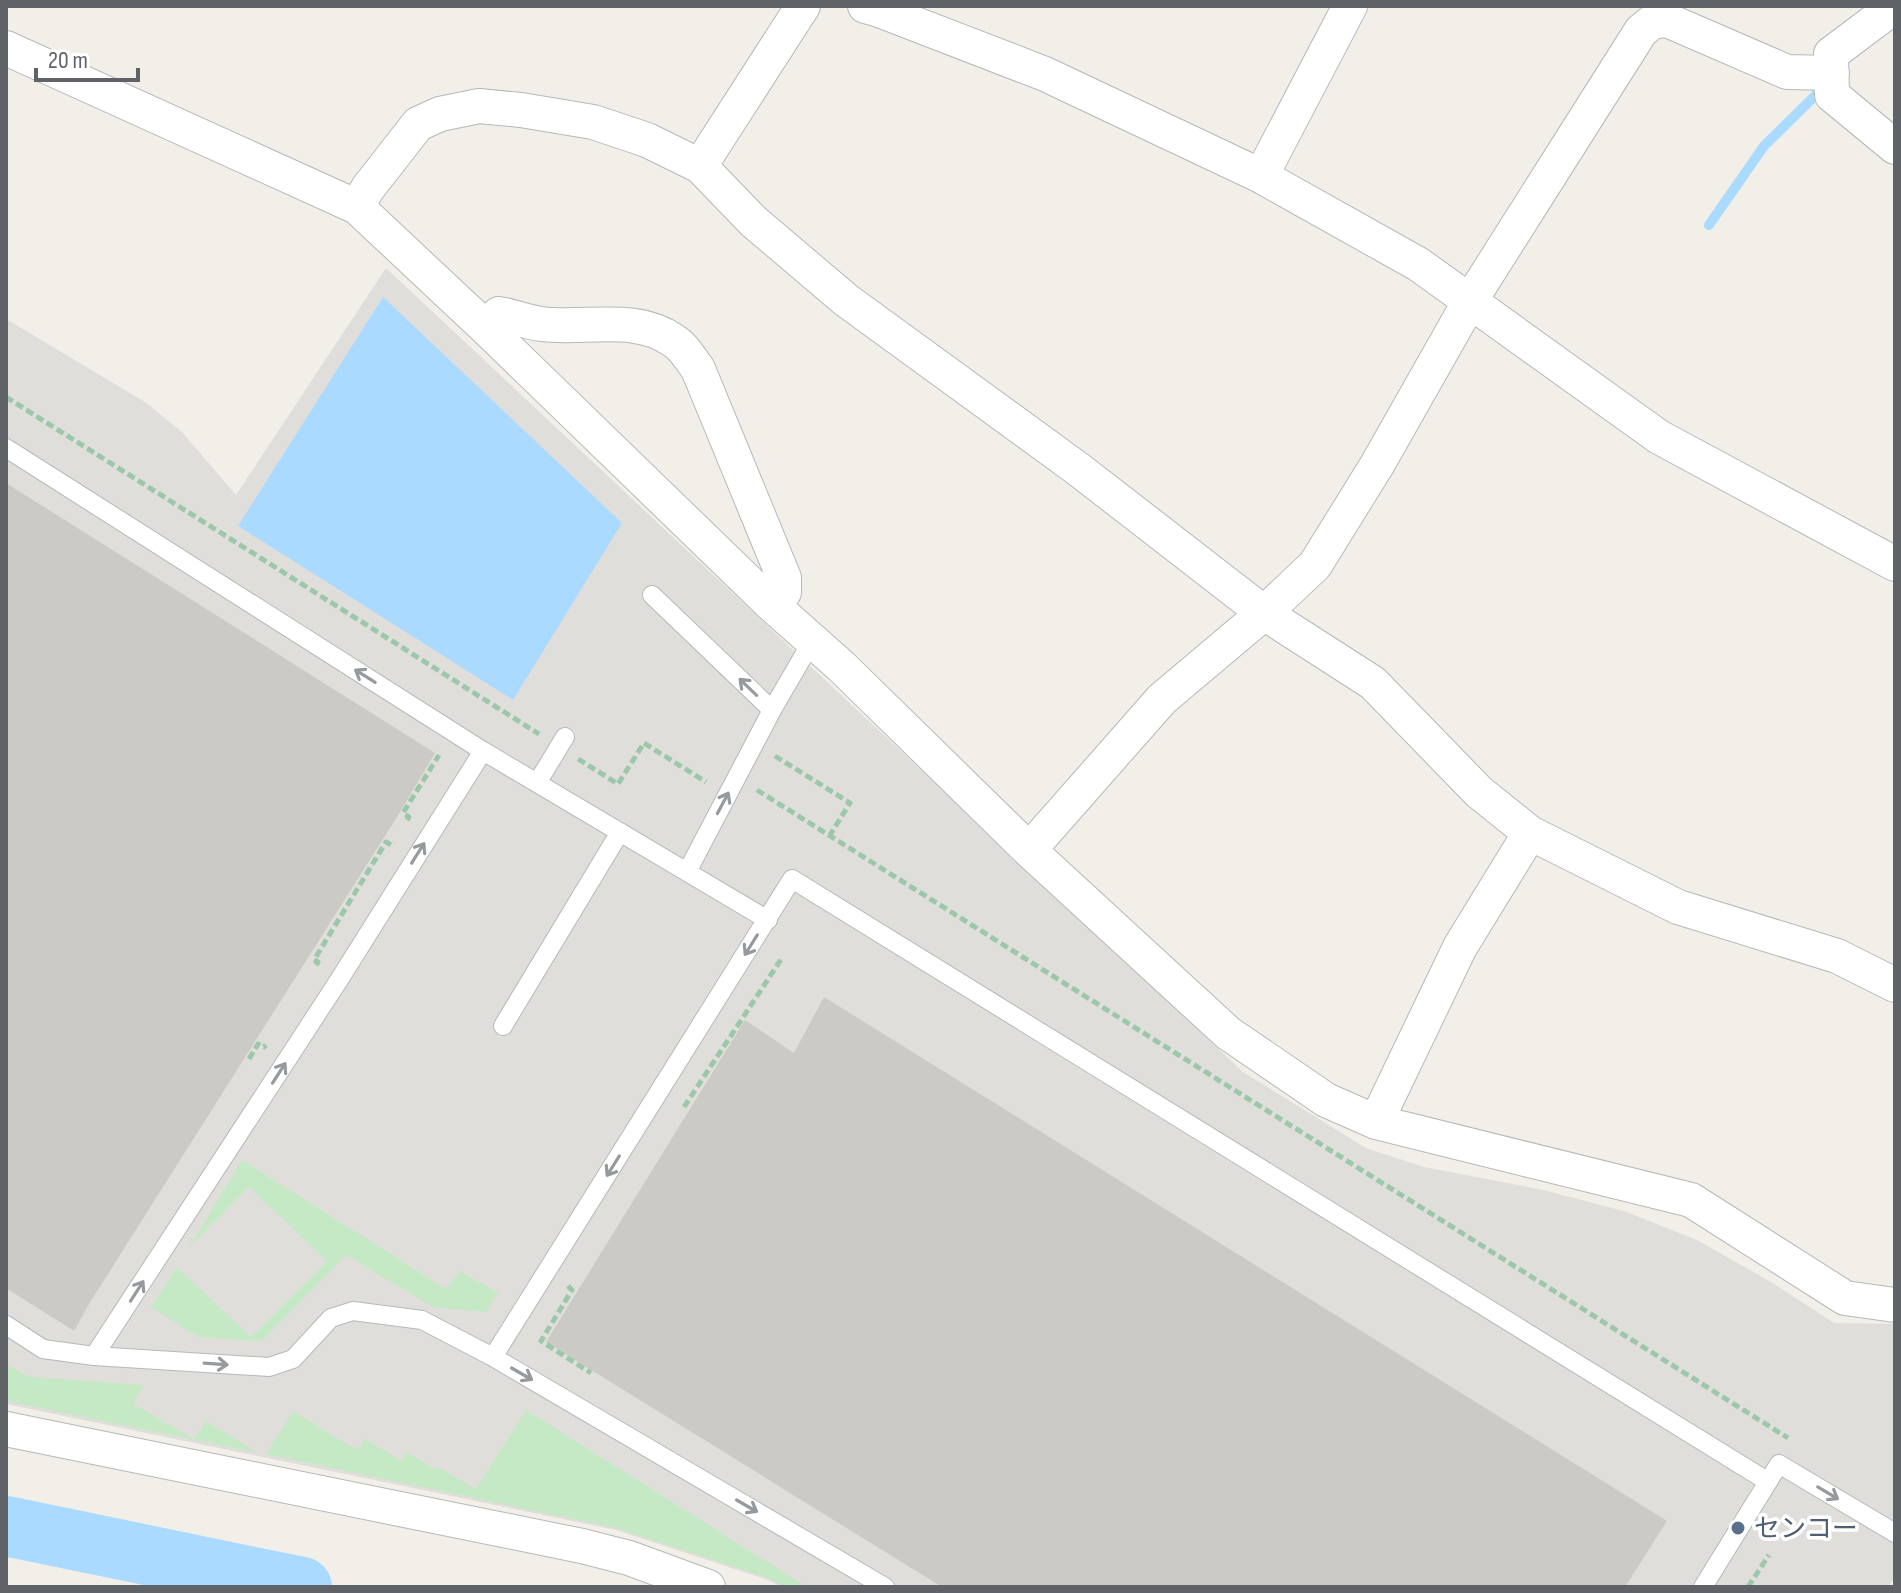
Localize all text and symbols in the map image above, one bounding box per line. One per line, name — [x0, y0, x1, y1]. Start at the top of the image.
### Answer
scale bar — [36, 32, 138, 82]
text: 20 m — [48, 46, 88, 75]
one-way arrow — [355, 668, 377, 685]
one-way arrow — [739, 678, 758, 697]
one-way arrow — [716, 792, 732, 815]
one-way arrow — [410, 843, 427, 865]
one-way arrow — [743, 934, 760, 956]
one-way arrow — [270, 1062, 287, 1084]
one-way arrow — [605, 1154, 621, 1176]
one-way arrow — [128, 1280, 145, 1302]
one-way arrow — [202, 1357, 229, 1372]
one-way arrow — [510, 1366, 533, 1382]
one-way arrow — [1816, 1485, 1839, 1501]
one-way arrow — [735, 1498, 758, 1514]
place label: センコー — [1754, 1514, 1858, 1545]
marker: センコー — [1729, 1519, 1747, 1537]

